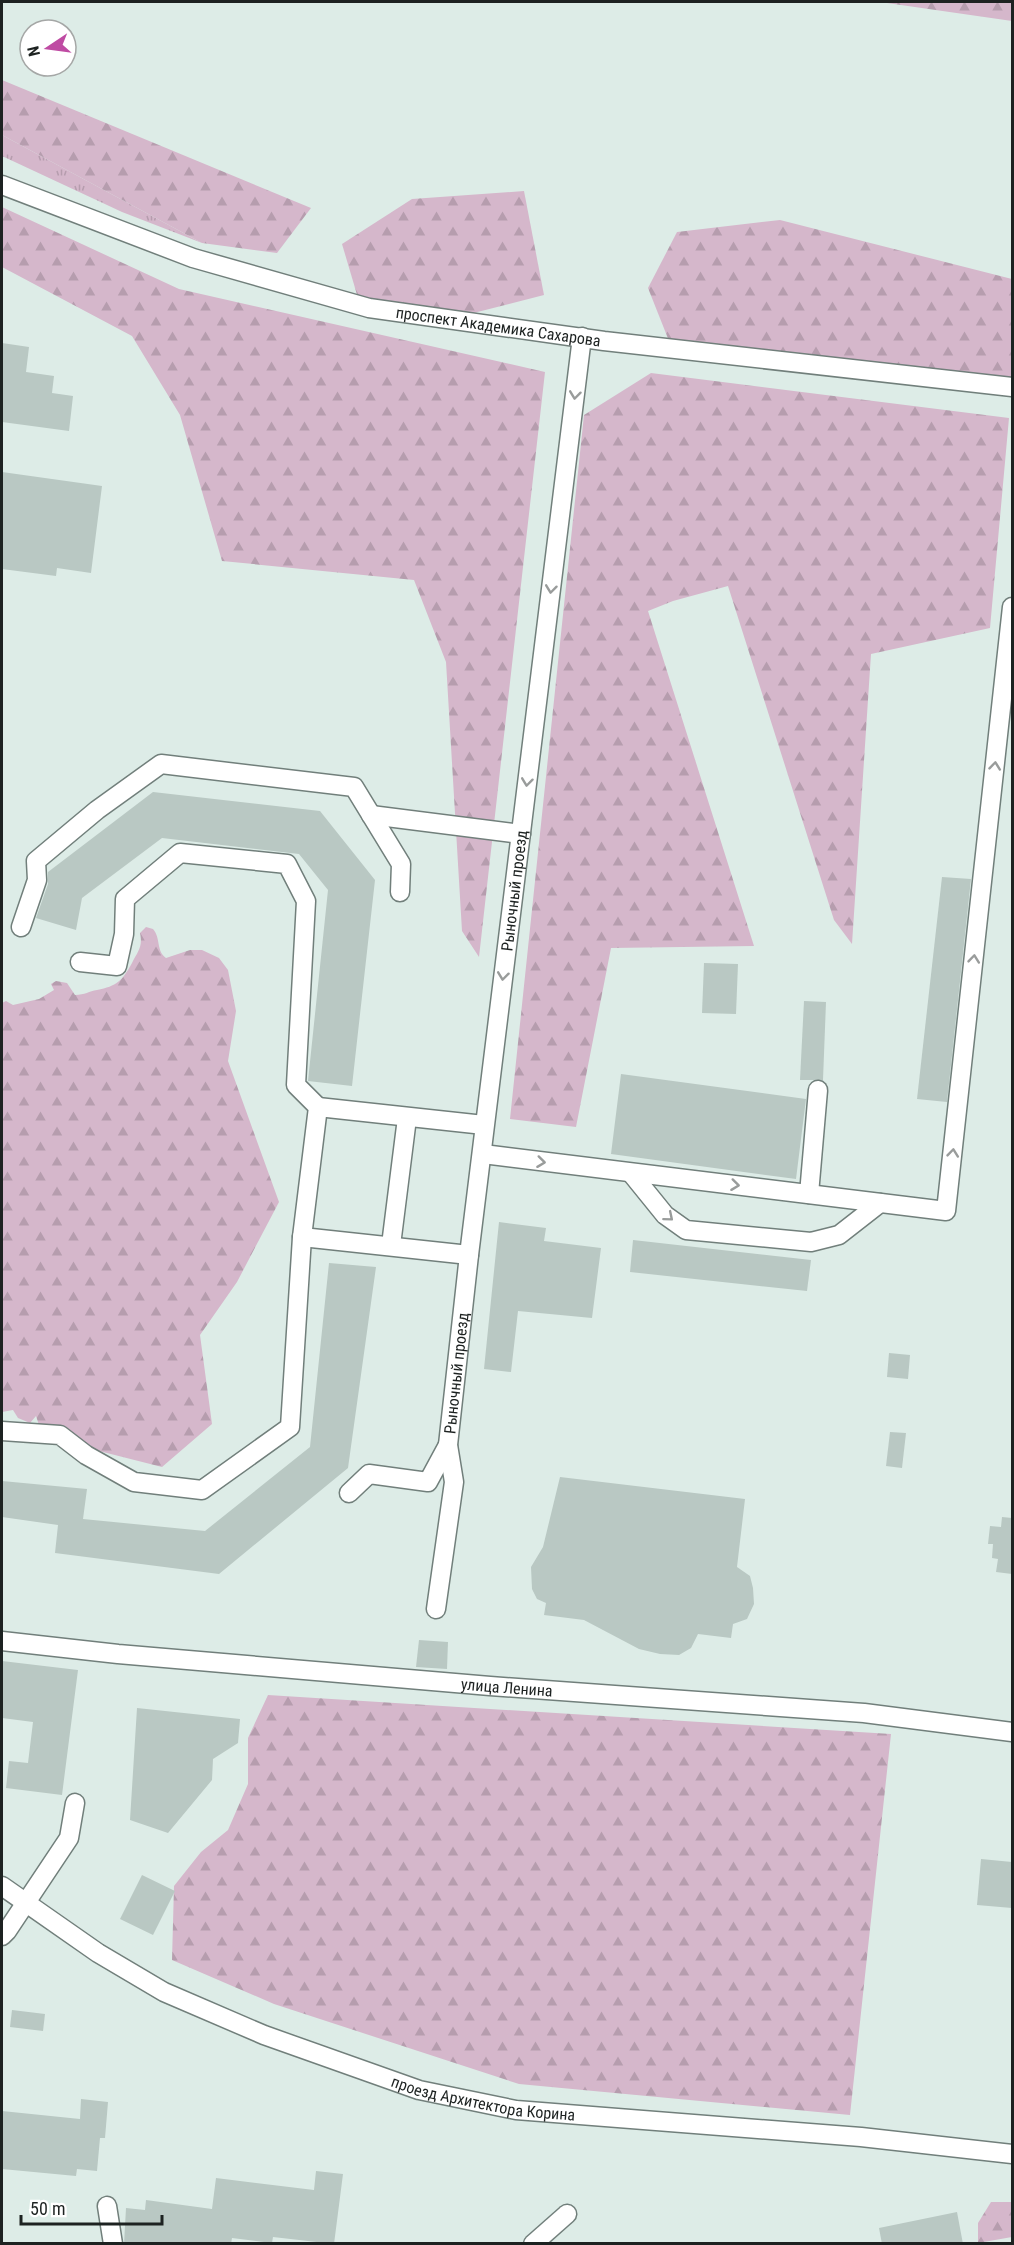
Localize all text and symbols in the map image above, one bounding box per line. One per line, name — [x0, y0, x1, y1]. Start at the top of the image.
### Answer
north arrow — [18, 18, 78, 78]
text: N — [24, 44, 44, 58]
street label: проспект Академика Сахарова — [395, 303, 602, 350]
one-way arrow — [570, 391, 582, 400]
one-way arrow — [546, 584, 558, 593]
one-way arrow — [988, 761, 1001, 770]
one-way arrow — [522, 778, 534, 787]
street label: Рыночный проезд — [497, 829, 531, 952]
one-way arrow — [967, 955, 980, 964]
one-way arrow — [497, 971, 510, 980]
one-way arrow — [946, 1149, 958, 1158]
one-way arrow — [537, 1155, 546, 1167]
one-way arrow — [730, 1179, 739, 1191]
one-way arrow — [662, 1210, 673, 1221]
street label: Рыночный проезд — [440, 1311, 473, 1435]
street label: улица Ленина — [460, 1675, 553, 1700]
street label: проезд Архитектора Корина — [389, 2072, 576, 2125]
scale bar — [21, 2188, 162, 2226]
text: 50 m — [30, 2198, 65, 2219]

